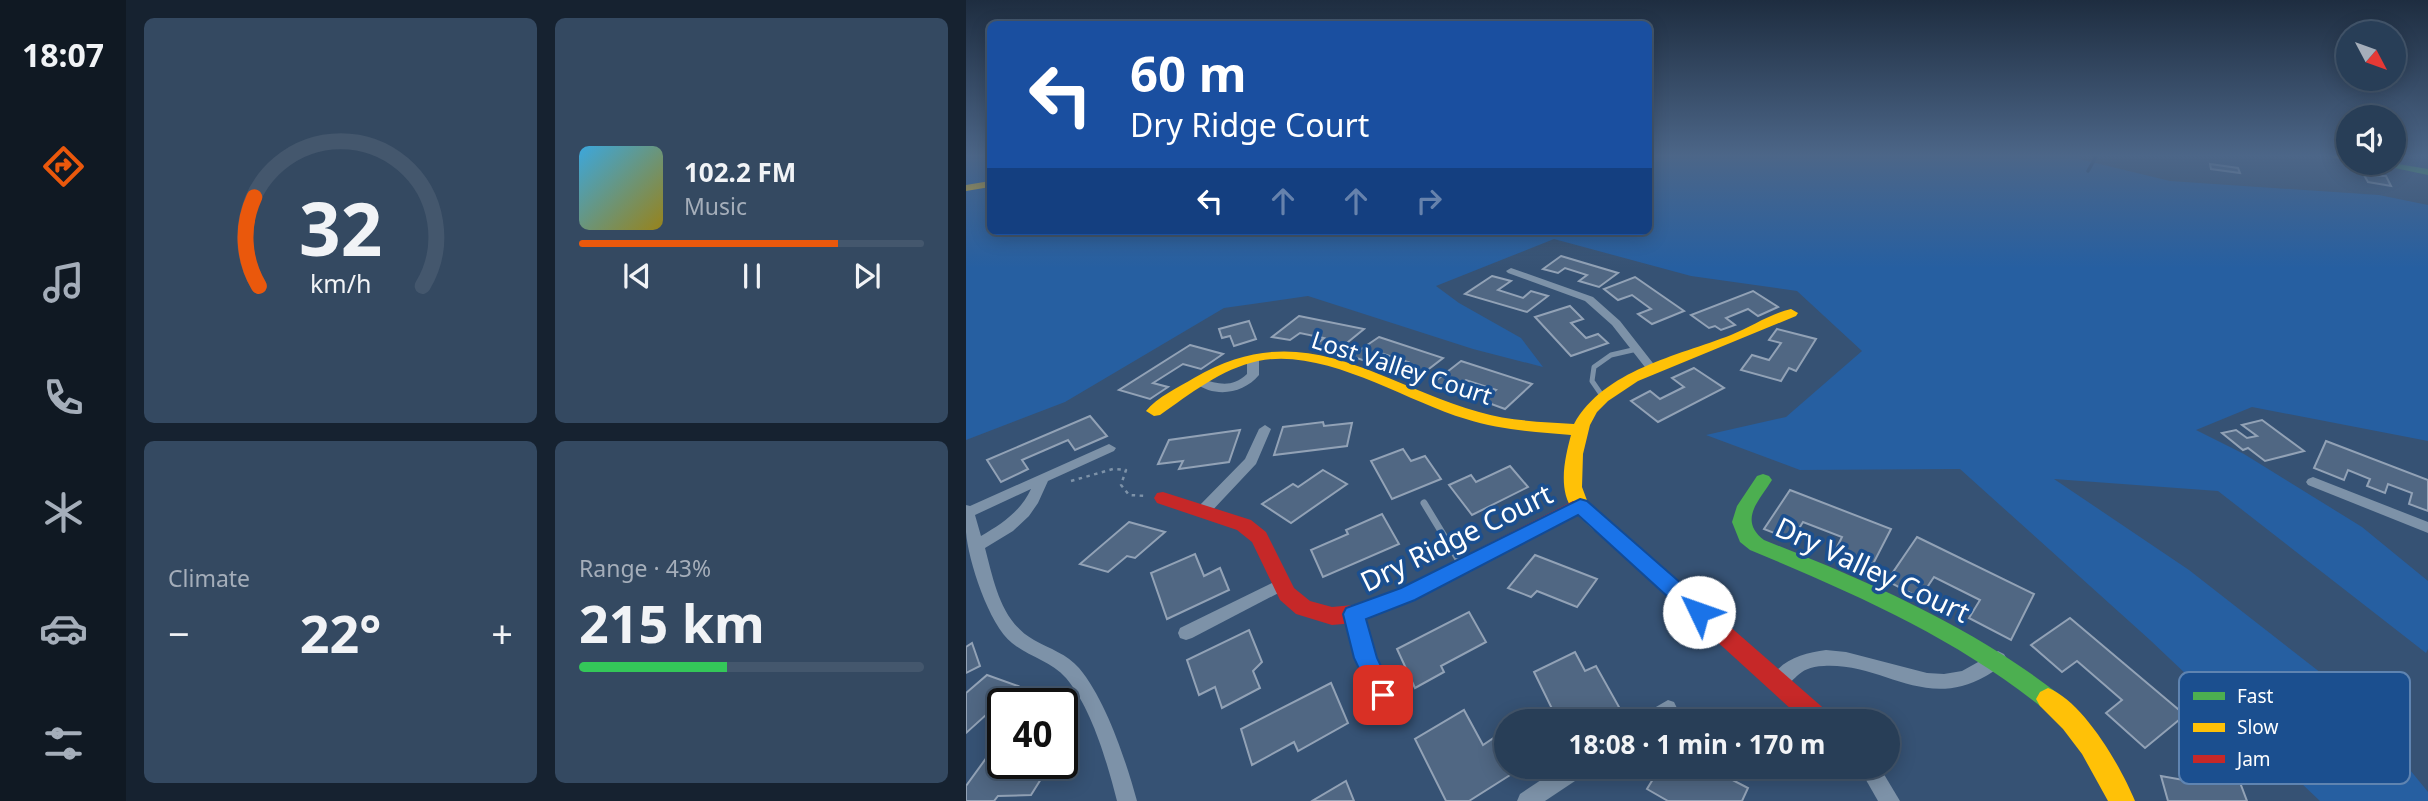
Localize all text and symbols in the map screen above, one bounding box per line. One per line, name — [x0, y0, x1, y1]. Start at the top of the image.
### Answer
north arrow — [2336, 21, 2406, 91]
map controls — [2336, 21, 2406, 175]
text: 18:07 — [22, 33, 104, 76]
text: 60 m — [1130, 40, 1247, 106]
icon: left — [1015, 49, 1106, 140]
text: Dry Ridge Court — [1130, 103, 1369, 146]
button: sound — [2336, 105, 2406, 175]
icon: directions — [39, 142, 88, 191]
text: 102.2 FM — [684, 154, 796, 190]
text: 32 — [299, 179, 382, 278]
icon: left — [1191, 182, 1229, 220]
icon: ahead — [1264, 182, 1302, 220]
icon: ahead — [1337, 182, 1375, 220]
icon: right — [1410, 182, 1448, 220]
text: Music — [684, 190, 747, 222]
icon: previous — [618, 257, 656, 295]
icon: pause — [733, 257, 771, 295]
icon: next — [848, 257, 886, 295]
icon: music — [39, 258, 88, 307]
text: km/h — [310, 266, 371, 300]
street label: Lost Valley Court — [1308, 322, 1497, 412]
icon: phone — [39, 373, 88, 422]
street label: Dry Ridge Court — [1354, 474, 1558, 600]
icon: climate — [39, 488, 88, 537]
street label: Dry Valley Court — [1770, 507, 1976, 631]
text: Range · 43% — [579, 552, 711, 584]
text: Climate — [168, 562, 250, 594]
position arrow — [1662, 575, 1736, 649]
text: 215 km — [579, 587, 765, 658]
text: 22° — [300, 597, 381, 668]
icon: car — [39, 604, 88, 653]
text: − — [168, 607, 190, 659]
text: + — [491, 607, 513, 659]
pin — [1353, 665, 1413, 725]
legend — [2179, 672, 2410, 784]
icon: arrive — [1364, 676, 1402, 714]
text: Fast — [2237, 683, 2274, 709]
speed limit sign: 40 — [987, 688, 1078, 779]
text: Slow — [2237, 714, 2278, 740]
icon: filters — [39, 719, 88, 768]
text: 18:08 · 1 min · 170 m — [1569, 726, 1825, 762]
text: Jam — [2235, 746, 2271, 772]

